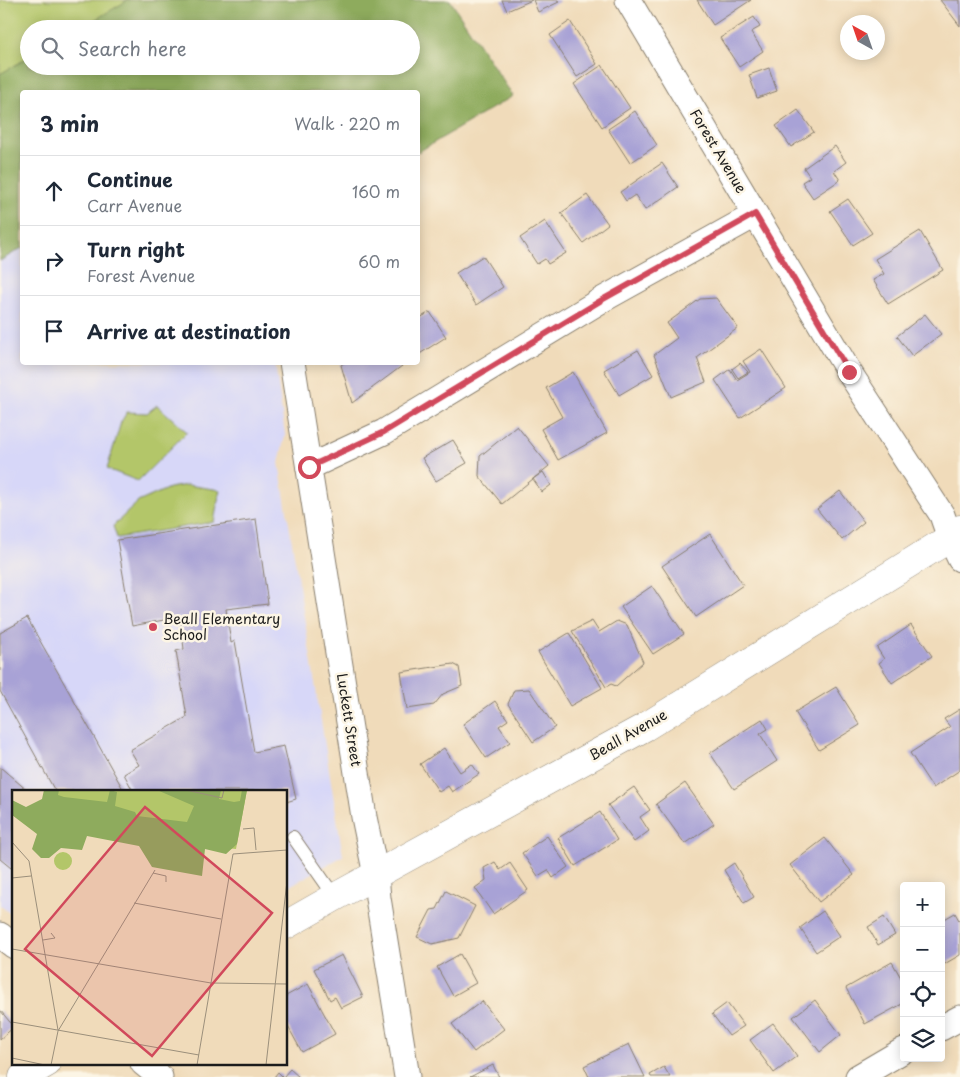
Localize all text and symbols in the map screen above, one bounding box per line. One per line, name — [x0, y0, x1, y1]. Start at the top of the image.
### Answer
north arrow — [840, 15, 885, 60]
search box — [20, 20, 420, 75]
icon: search — [38, 34, 66, 62]
text: Search here — [78, 34, 187, 62]
street label: Forest Avenue — [685, 105, 752, 197]
text: 3 min — [40, 107, 99, 139]
text: Walk · 220 m — [294, 111, 400, 135]
text: Continue — [87, 165, 173, 193]
icon: ahead — [40, 177, 68, 205]
text: 160 m — [352, 179, 400, 203]
text: Carr Avenue — [87, 193, 182, 217]
text: Turn right — [87, 235, 185, 263]
icon: right — [40, 247, 68, 275]
text: 60 m — [358, 249, 400, 273]
text: Forest Avenue — [87, 263, 195, 287]
icon: arrive — [40, 317, 68, 345]
text: Arrive at destination — [87, 317, 291, 345]
route end — [838, 361, 861, 384]
route start — [298, 456, 321, 479]
place label: Beall Elementary School — [163, 608, 280, 645]
marker: Beall Elementary School — [147, 621, 159, 633]
street label: Luckett Street — [332, 672, 367, 768]
street label: Beall Avenue — [585, 704, 671, 765]
inset map — [12, 790, 288, 1064]
map controls — [900, 882, 945, 1062]
button: + — [900, 882, 945, 927]
button: − — [900, 927, 945, 972]
button: locate — [900, 972, 945, 1017]
button: layers — [900, 1017, 945, 1062]

